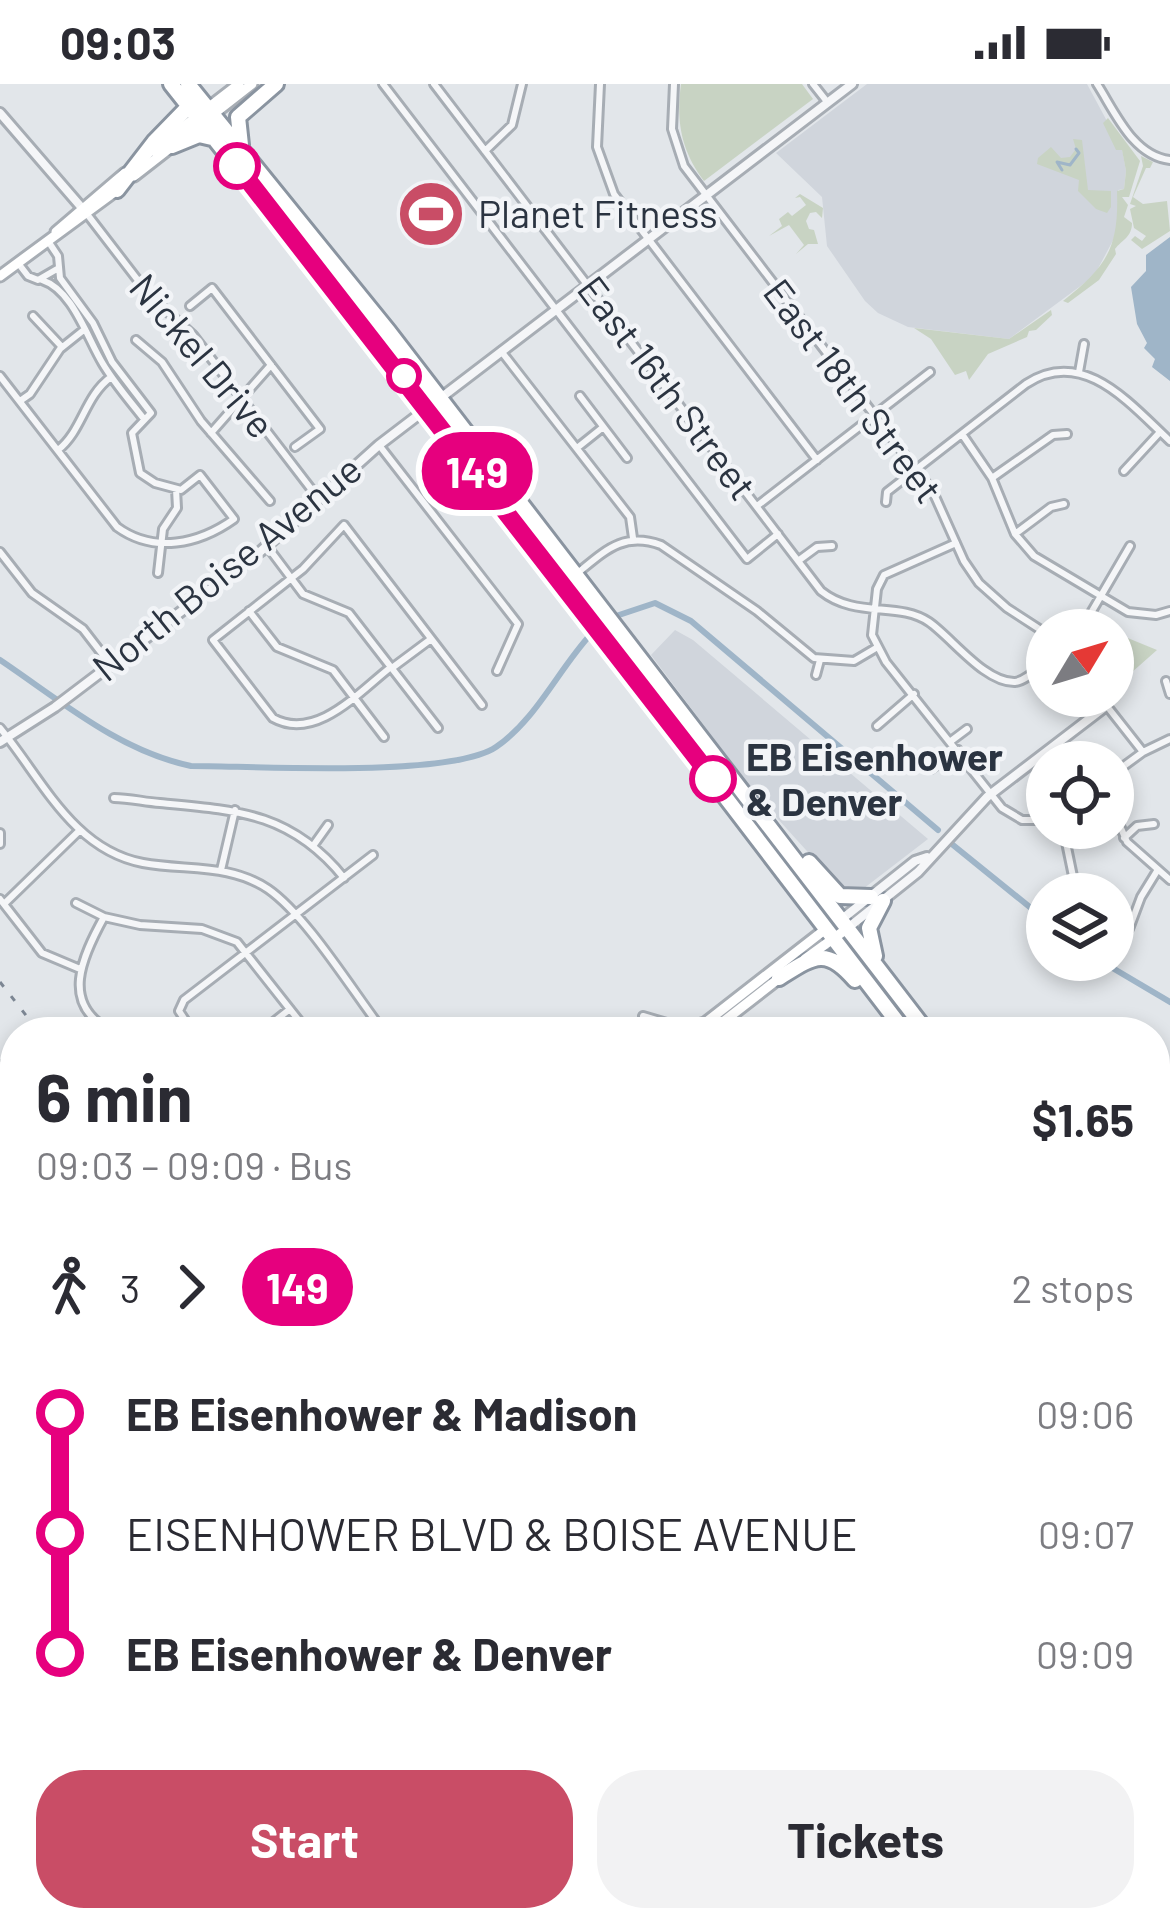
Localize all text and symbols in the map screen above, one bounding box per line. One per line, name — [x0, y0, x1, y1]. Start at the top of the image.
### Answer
text: 09:03 — [60, 15, 176, 69]
unlabelled marker — [215, 144, 259, 188]
sports icon: Planet Fitness — [396, 179, 466, 249]
place label: Planet Fitness — [478, 189, 718, 236]
street label: Nickel Drive — [121, 263, 285, 447]
street label: East 16th Street — [569, 266, 767, 508]
street label: East 18th Street — [755, 269, 954, 511]
unlabelled marker — [388, 360, 420, 392]
line badge: 149 — [408, 432, 546, 510]
street label: North Boise Avenue — [82, 444, 370, 690]
text: 149 — [446, 446, 508, 496]
north arrow — [1026, 609, 1134, 717]
map controls — [1026, 609, 1134, 981]
place label: EB Eisenhower & Denver — [746, 732, 1003, 824]
button: locate — [1026, 741, 1134, 849]
marker: EB Eisenhower & Denver — [691, 757, 735, 801]
button: layers — [1026, 873, 1134, 981]
text: 6 min — [36, 1056, 193, 1135]
text: $1.65 — [1032, 1092, 1134, 1146]
text: 09:03 – 09:09 · Bus — [36, 1141, 352, 1188]
icon: walk — [36, 1254, 102, 1320]
icon: forward — [158, 1254, 224, 1320]
text: 149 — [266, 1262, 329, 1312]
text: 3 — [120, 1264, 140, 1311]
text: 2 stops — [1011, 1264, 1134, 1311]
text: EB Eisenhower & Madison — [126, 1386, 637, 1440]
text: 09:06 — [1036, 1390, 1134, 1437]
text: EISENHOWER BLVD & BOISE AVENUE — [126, 1506, 858, 1560]
text: 09:07 — [1038, 1510, 1134, 1557]
text: EB Eisenhower & Denver — [126, 1626, 612, 1680]
text: 09:09 — [1036, 1630, 1134, 1677]
button: Start — [36, 1770, 573, 1908]
button: Tickets — [597, 1770, 1134, 1908]

